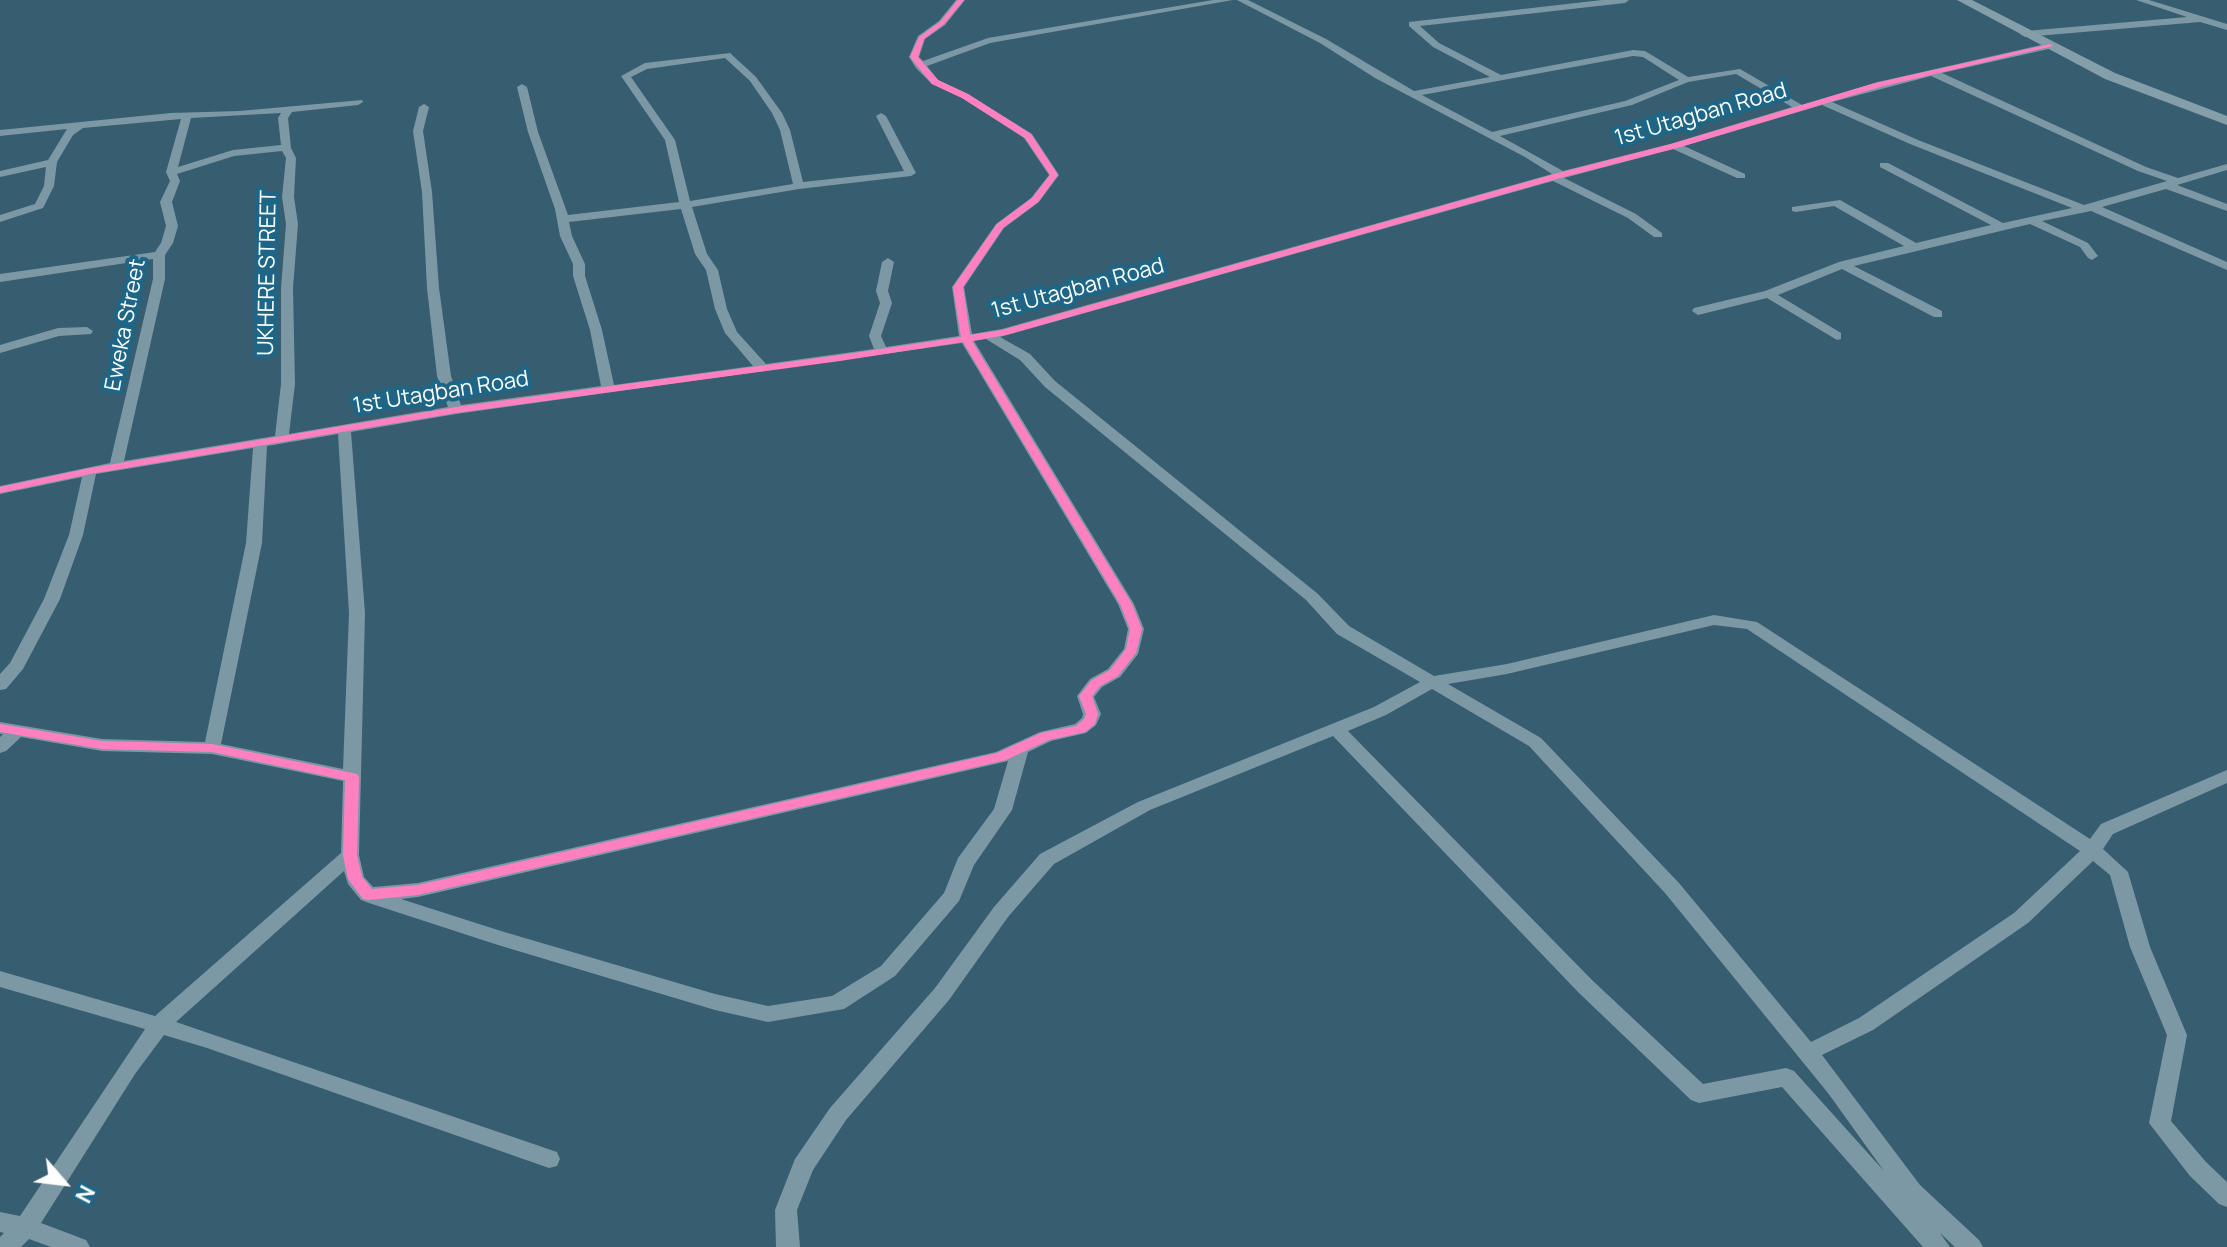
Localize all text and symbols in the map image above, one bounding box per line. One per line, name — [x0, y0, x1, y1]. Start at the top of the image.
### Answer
street label: 1st Utagban Road — [1612, 78, 1790, 152]
street label: UKHERE STREET — [253, 190, 283, 356]
street label: 1st Utagban Road — [989, 253, 1167, 325]
street label: Eweka Street — [100, 257, 152, 393]
street label: 1st Utagban Road — [351, 366, 531, 420]
north arrow — [24, 1143, 104, 1223]
text: N — [68, 1180, 102, 1208]

